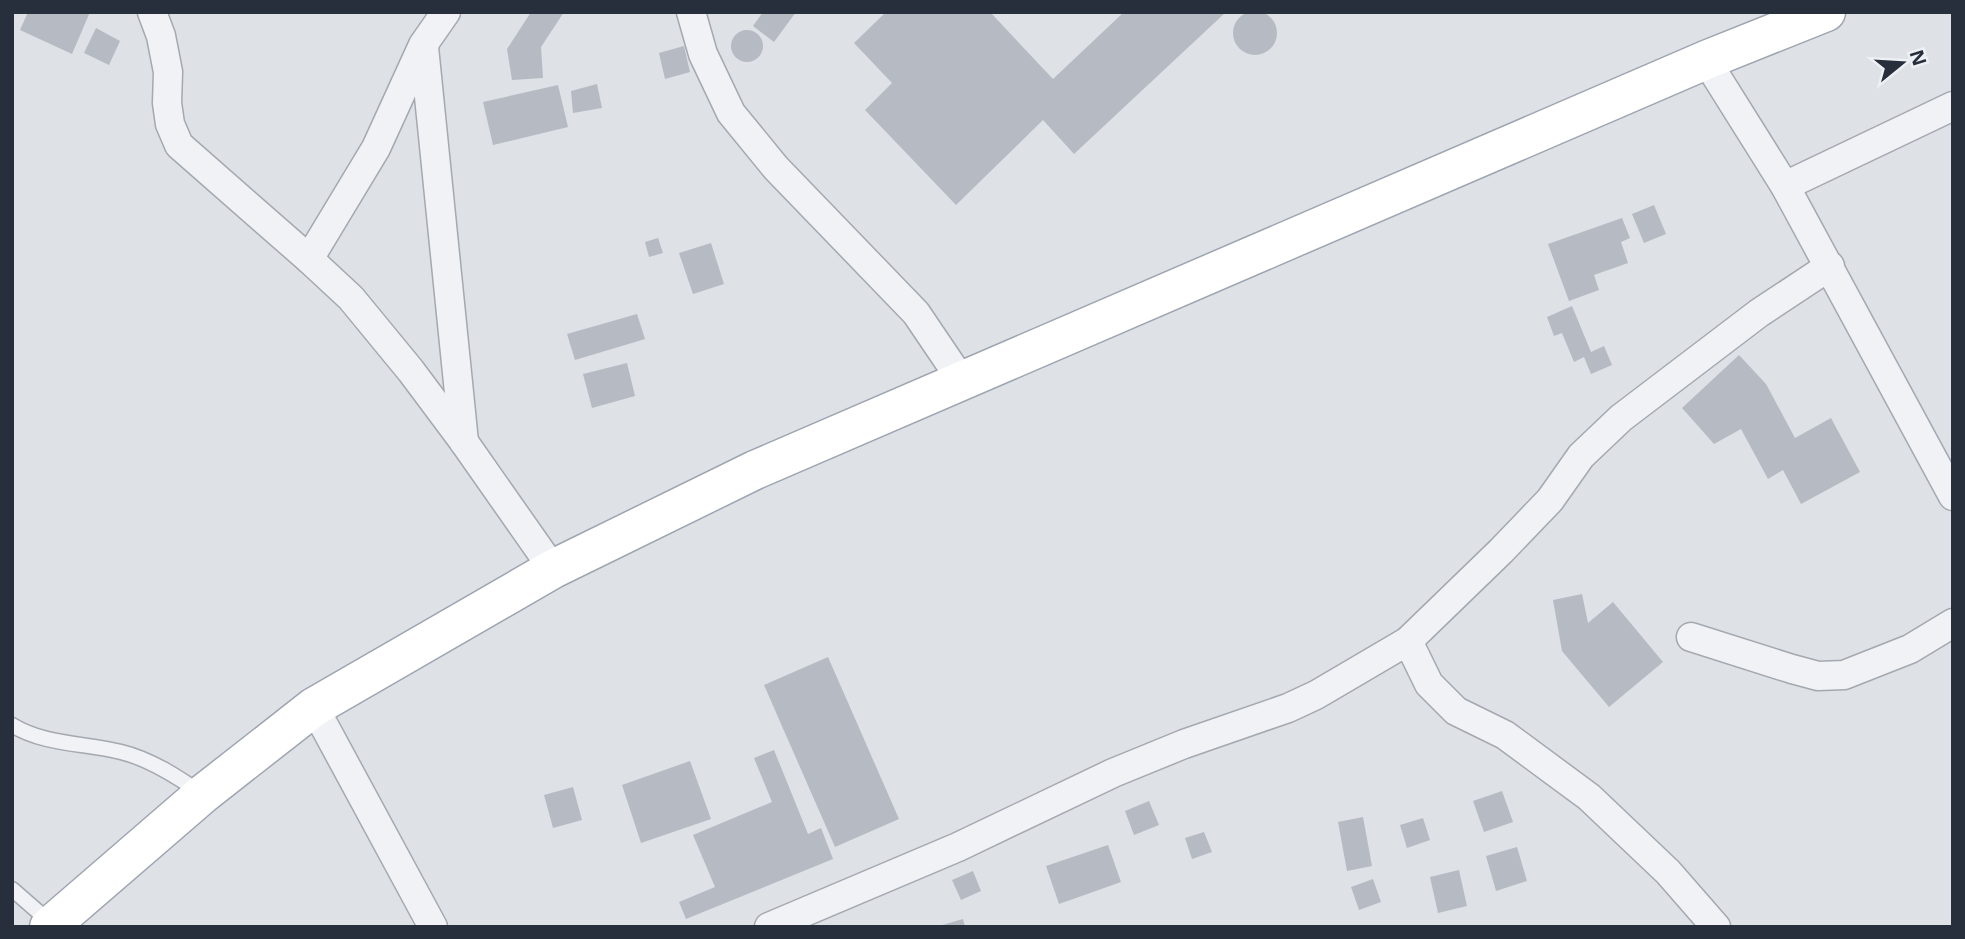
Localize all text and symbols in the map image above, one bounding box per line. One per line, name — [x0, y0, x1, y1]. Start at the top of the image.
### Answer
north arrow — [1867, 28, 1937, 98]
text: N — [1903, 46, 1933, 69]

